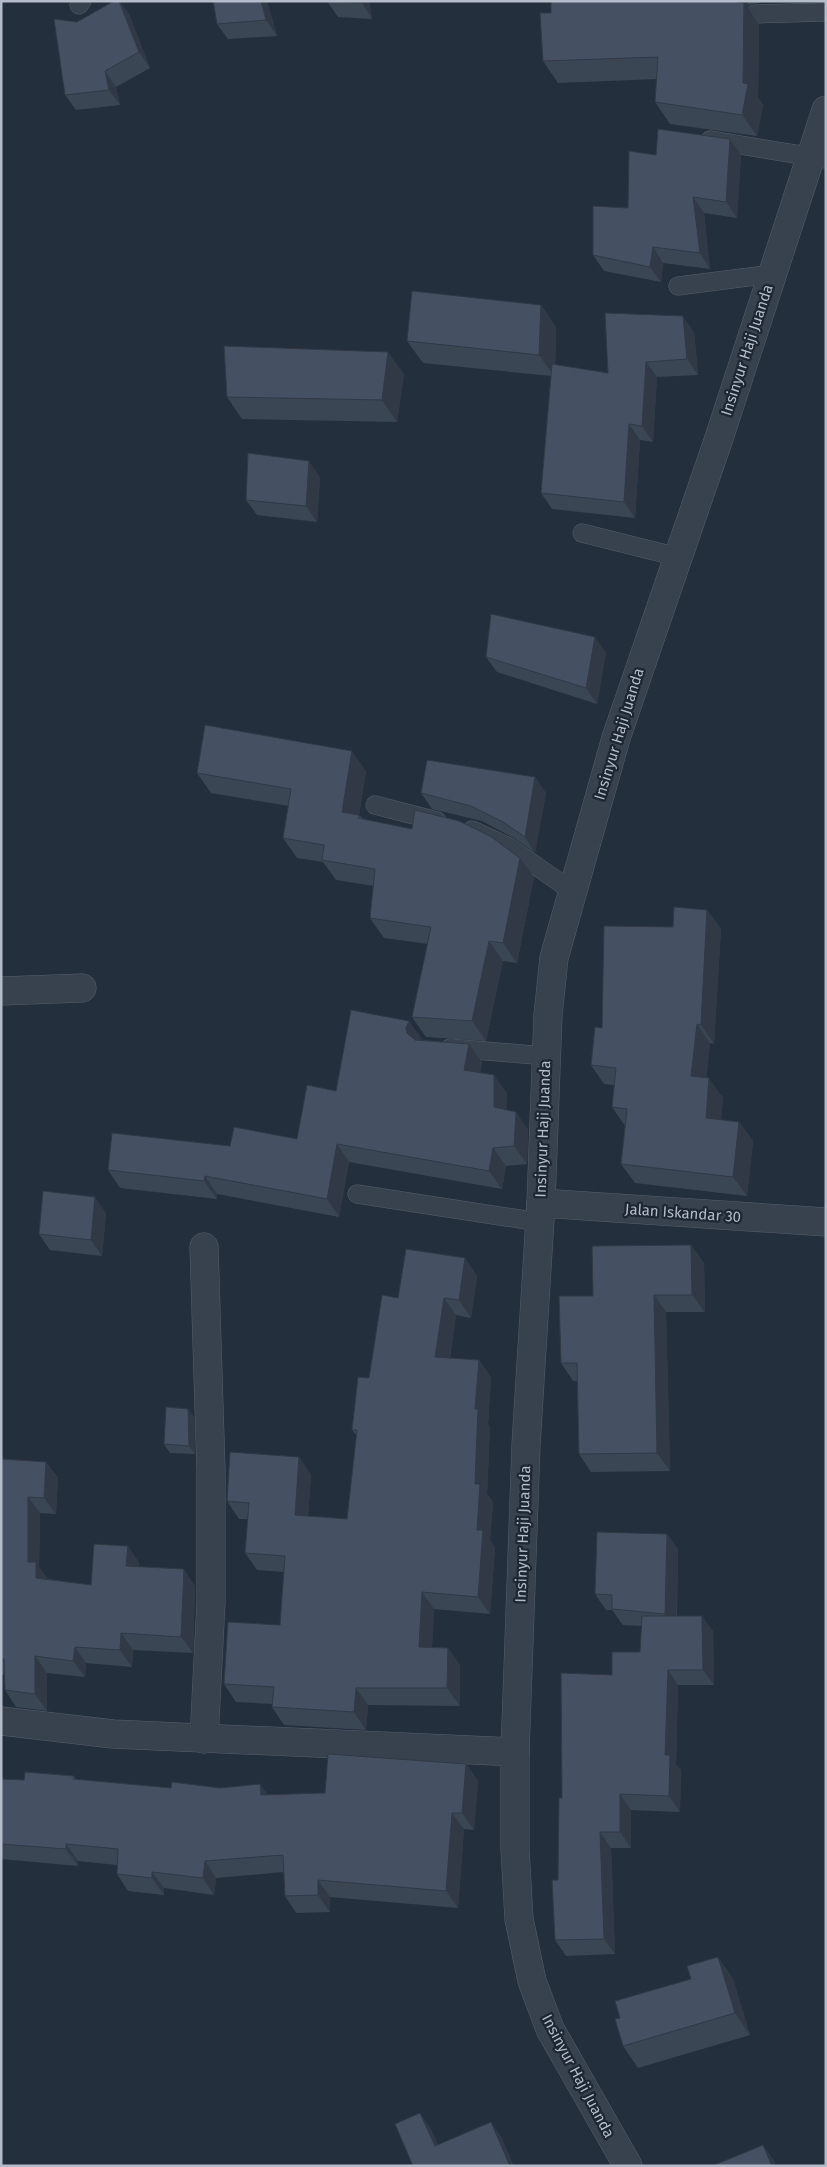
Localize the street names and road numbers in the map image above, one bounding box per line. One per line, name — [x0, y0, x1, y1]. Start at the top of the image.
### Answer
street label: Insinyur Haji Juanda — [717, 282, 777, 418]
street label: Insinyur Haji Juanda — [590, 666, 648, 802]
street label: Insinyur Haji Juanda — [532, 1060, 554, 1198]
street label: Jalan Iskandar 30 — [624, 1200, 742, 1226]
street label: Insinyur Haji Juanda — [512, 1465, 534, 1603]
street label: Insinyur Haji Juanda — [538, 2011, 618, 2141]

